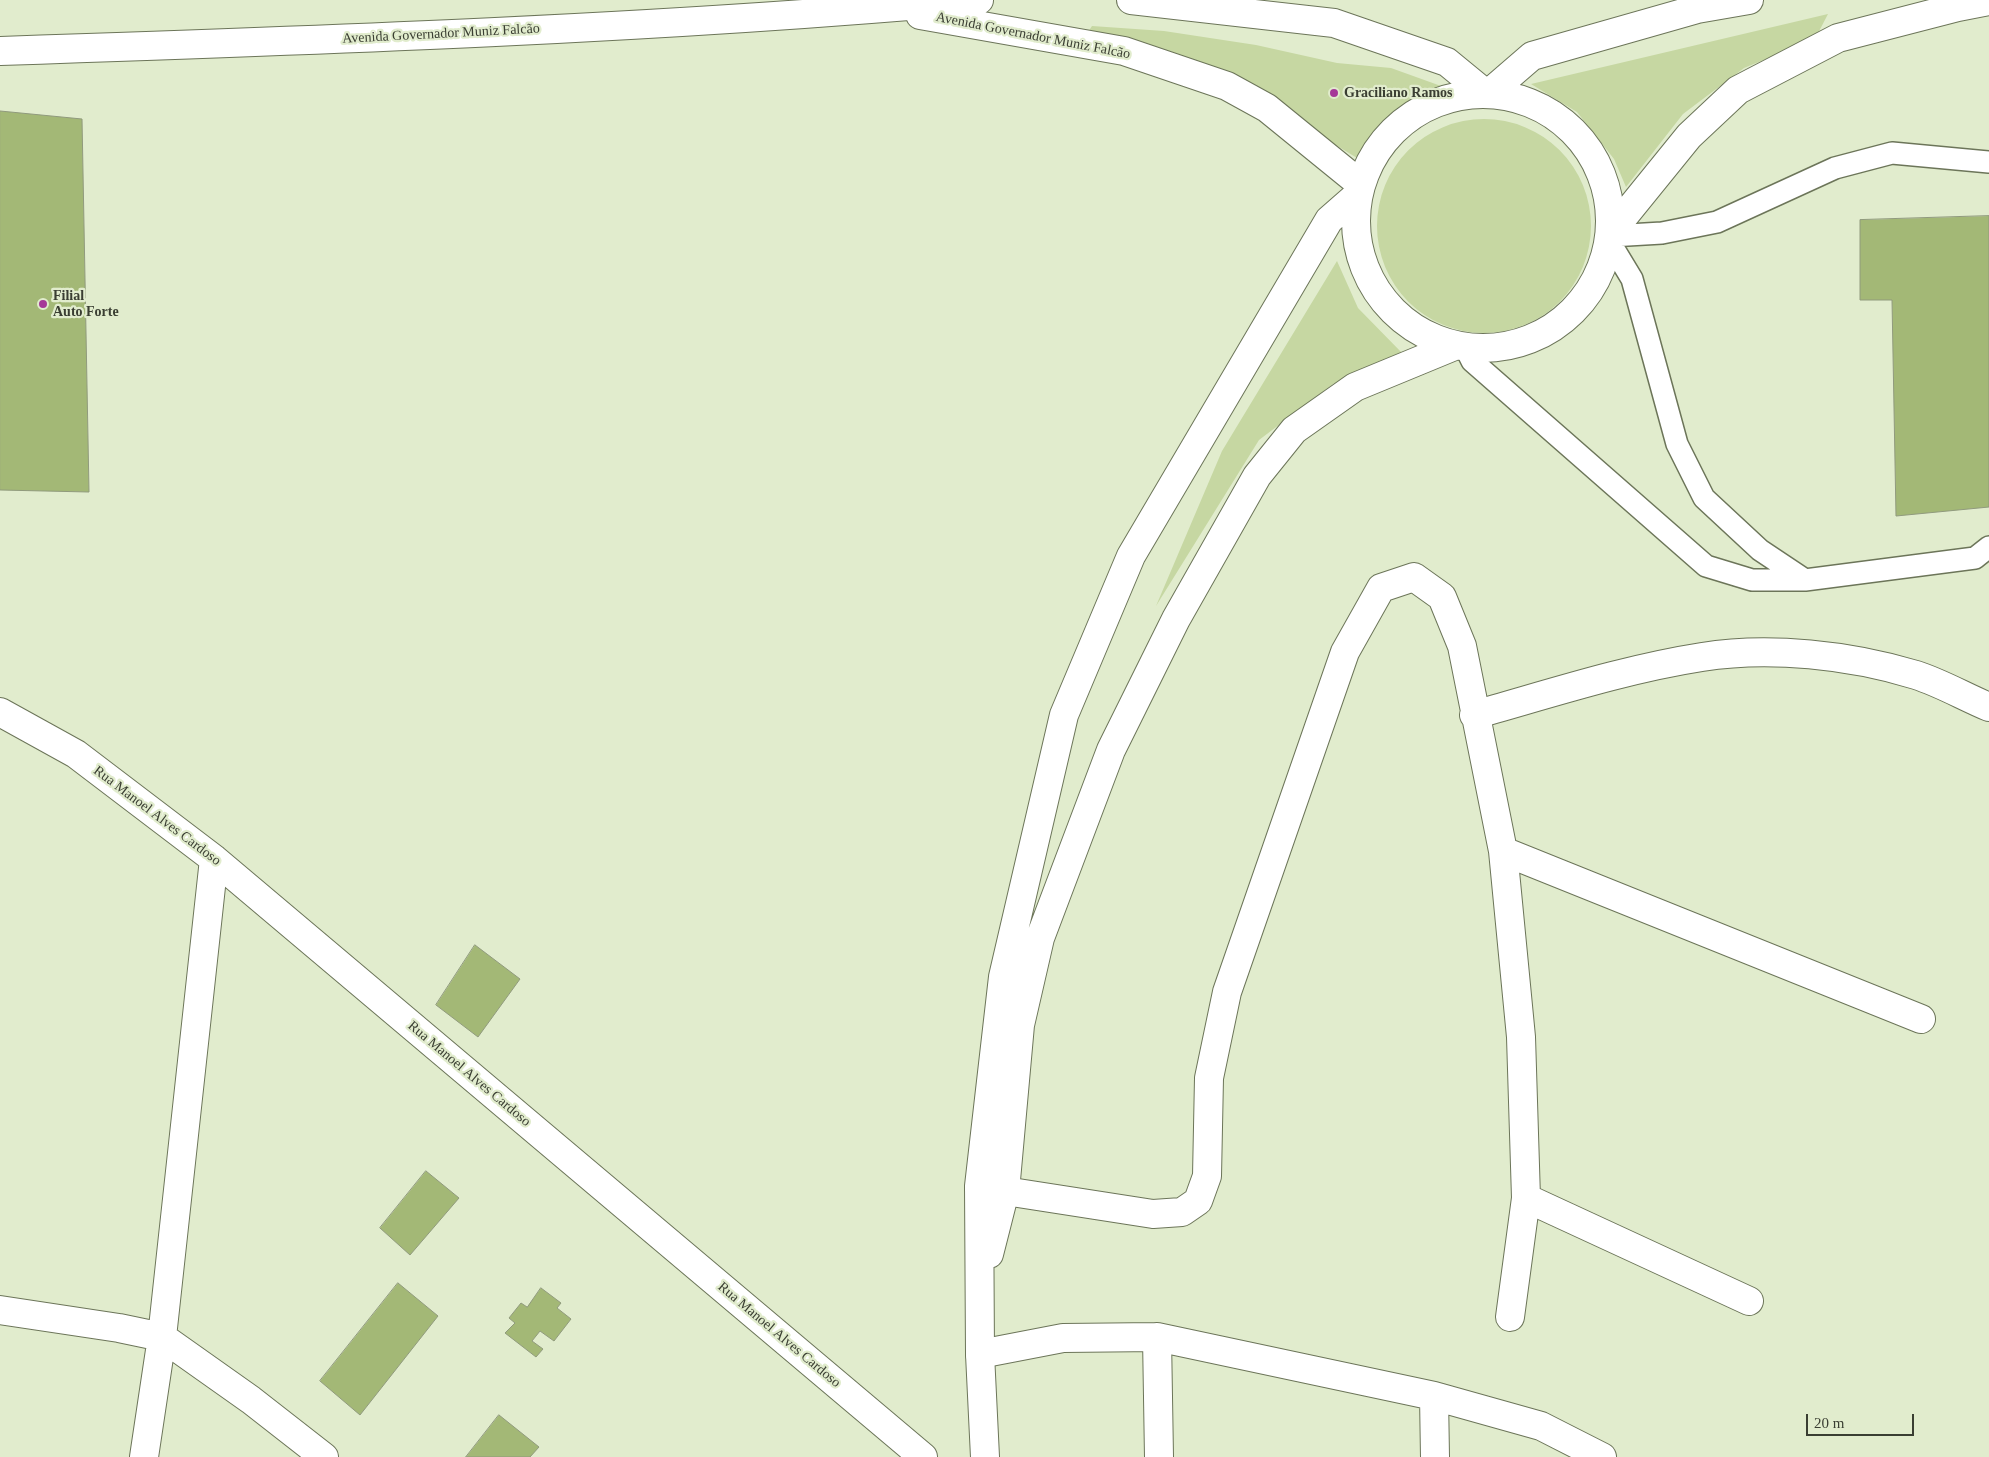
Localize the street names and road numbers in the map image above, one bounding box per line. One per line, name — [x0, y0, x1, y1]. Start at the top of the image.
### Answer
street label: Avenida Governador Muniz Falcão — [934, 9, 1132, 63]
street label: Avenida Governador Muniz Falcão — [342, 20, 540, 48]
street label: Rua Manoel Alves Cardoso — [90, 763, 224, 869]
street label: Rua Manoel Alves Cardoso — [404, 1018, 534, 1130]
street label: Rua Manoel Alves Cardoso — [714, 1279, 844, 1391]

